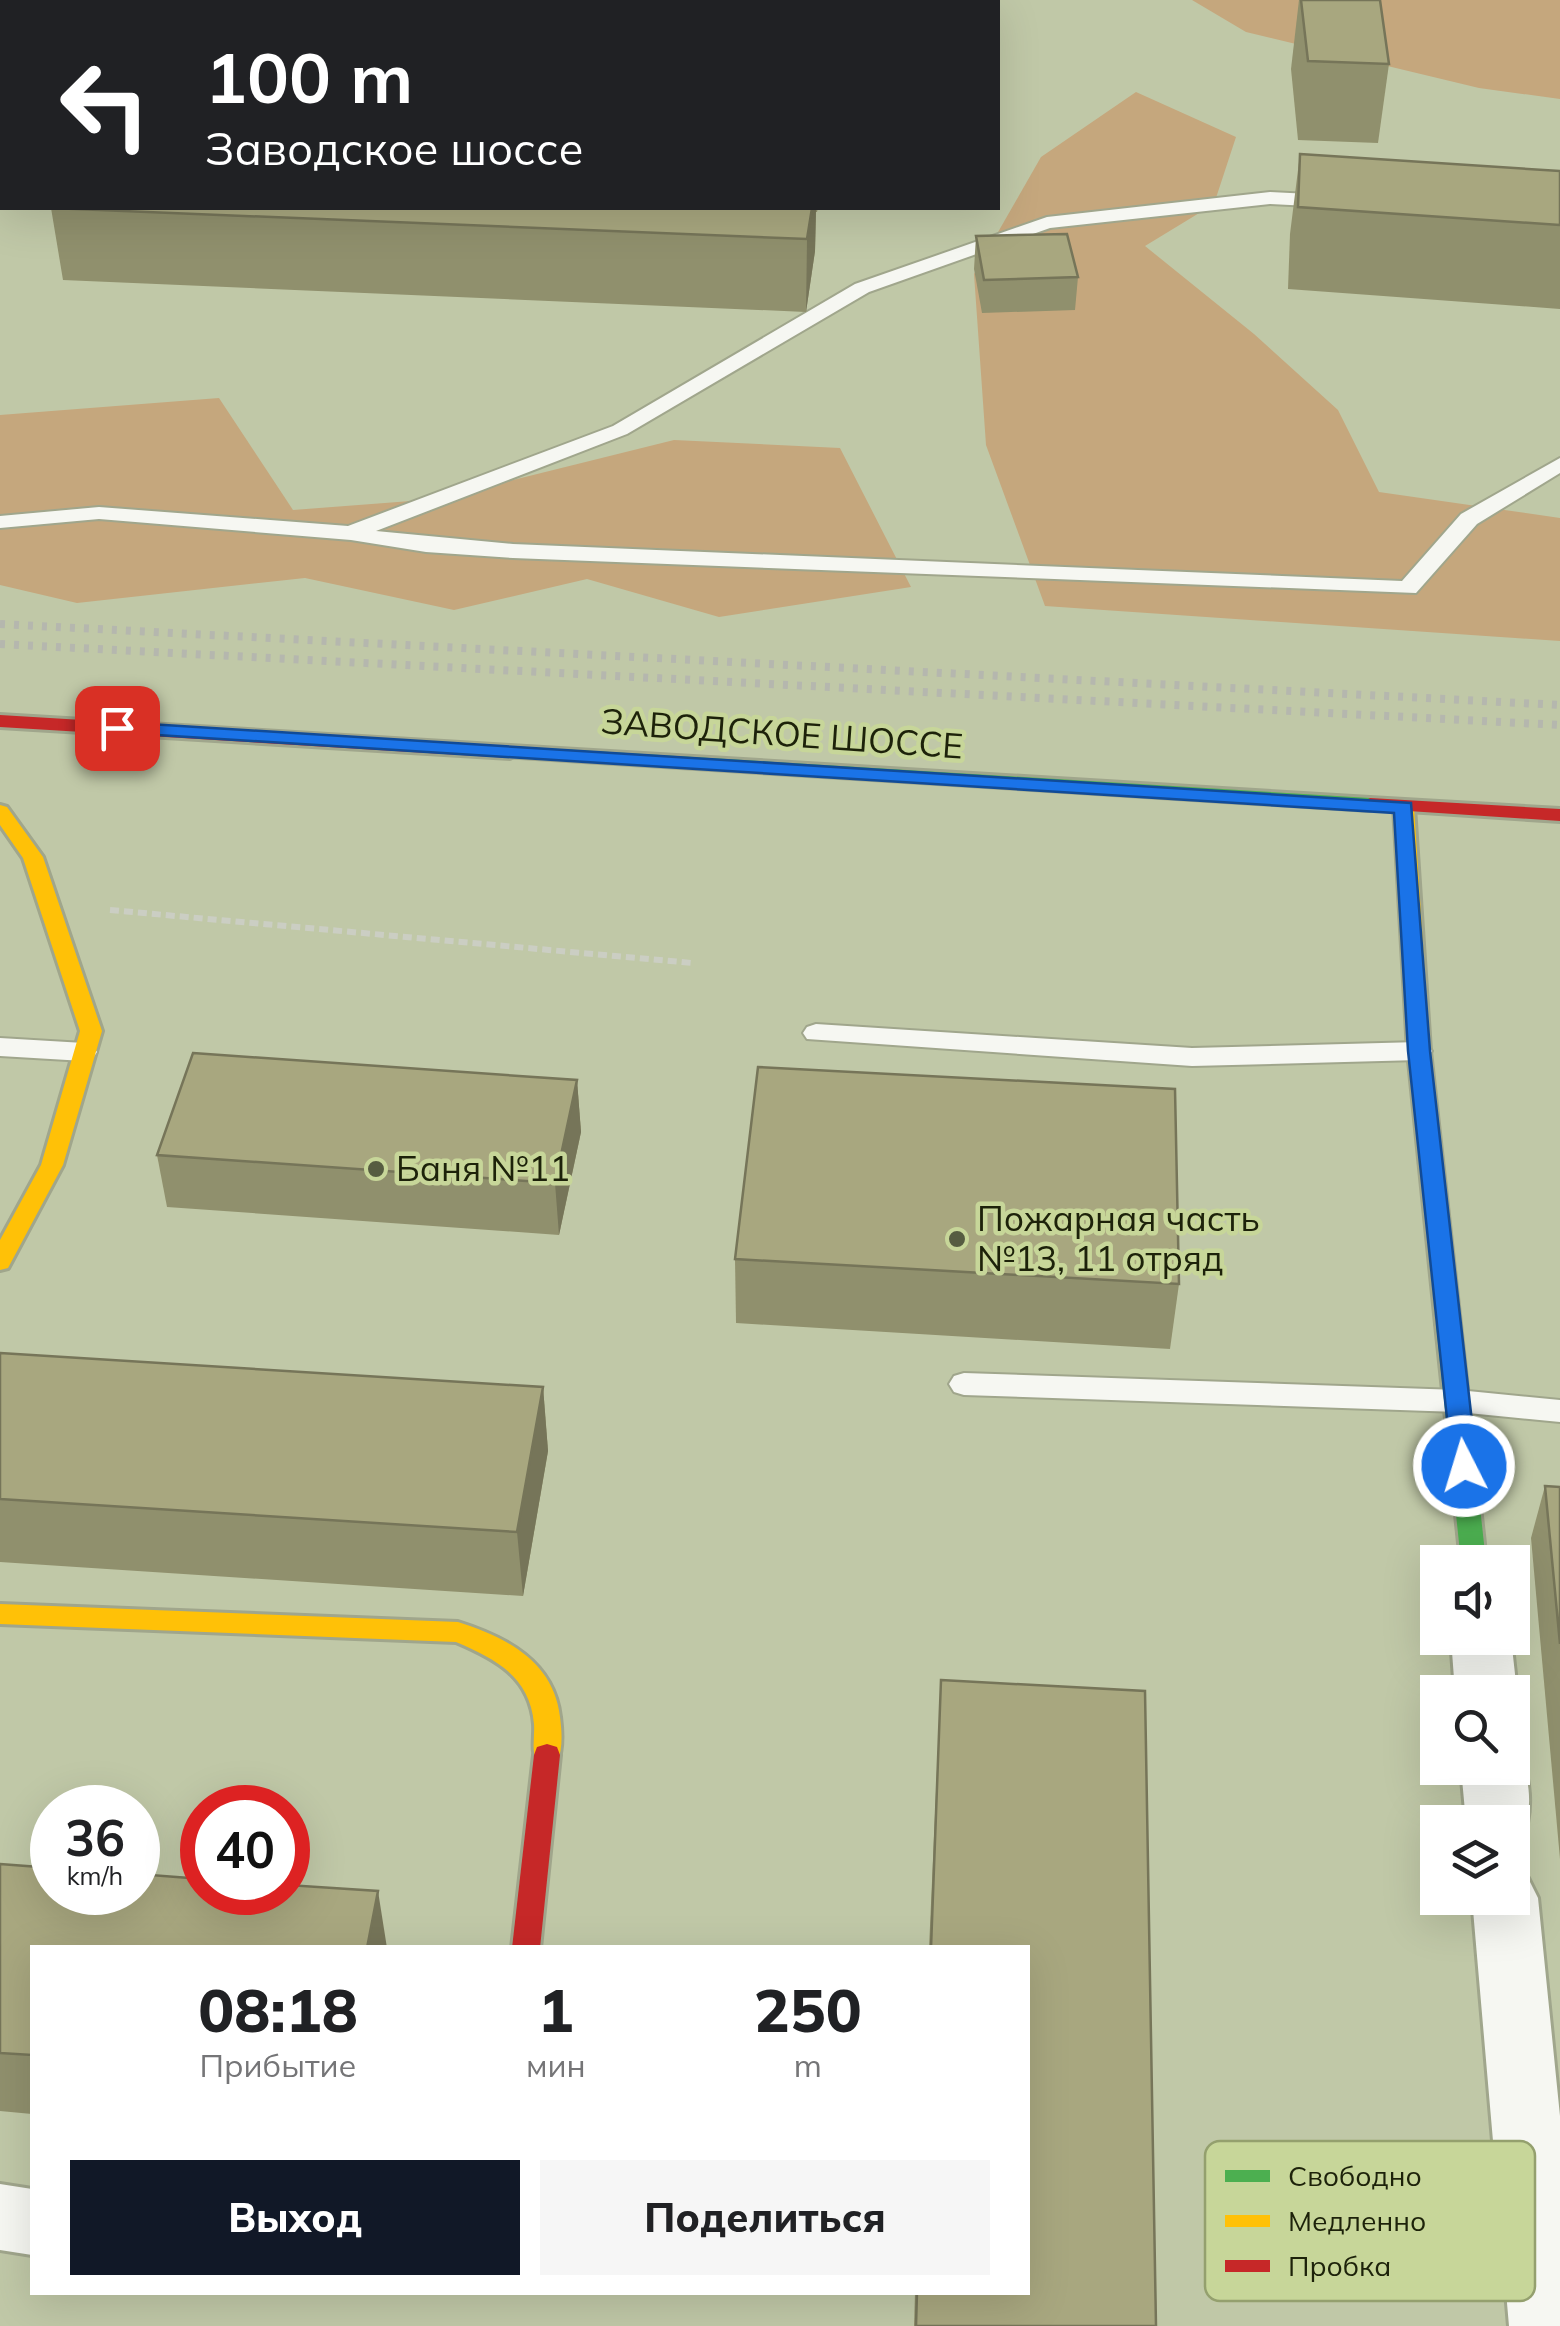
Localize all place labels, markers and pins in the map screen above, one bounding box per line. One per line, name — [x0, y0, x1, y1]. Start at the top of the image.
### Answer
pin — [75, 686, 160, 771]
place label: Баня №11 — [396, 1146, 570, 1190]
marker: Баня №11 — [365, 1158, 387, 1180]
place label: Пожарная часть №13, 11 отряд — [977, 1196, 1260, 1280]
marker: Пожарная часть №13, 11 отряд — [946, 1228, 968, 1250]

